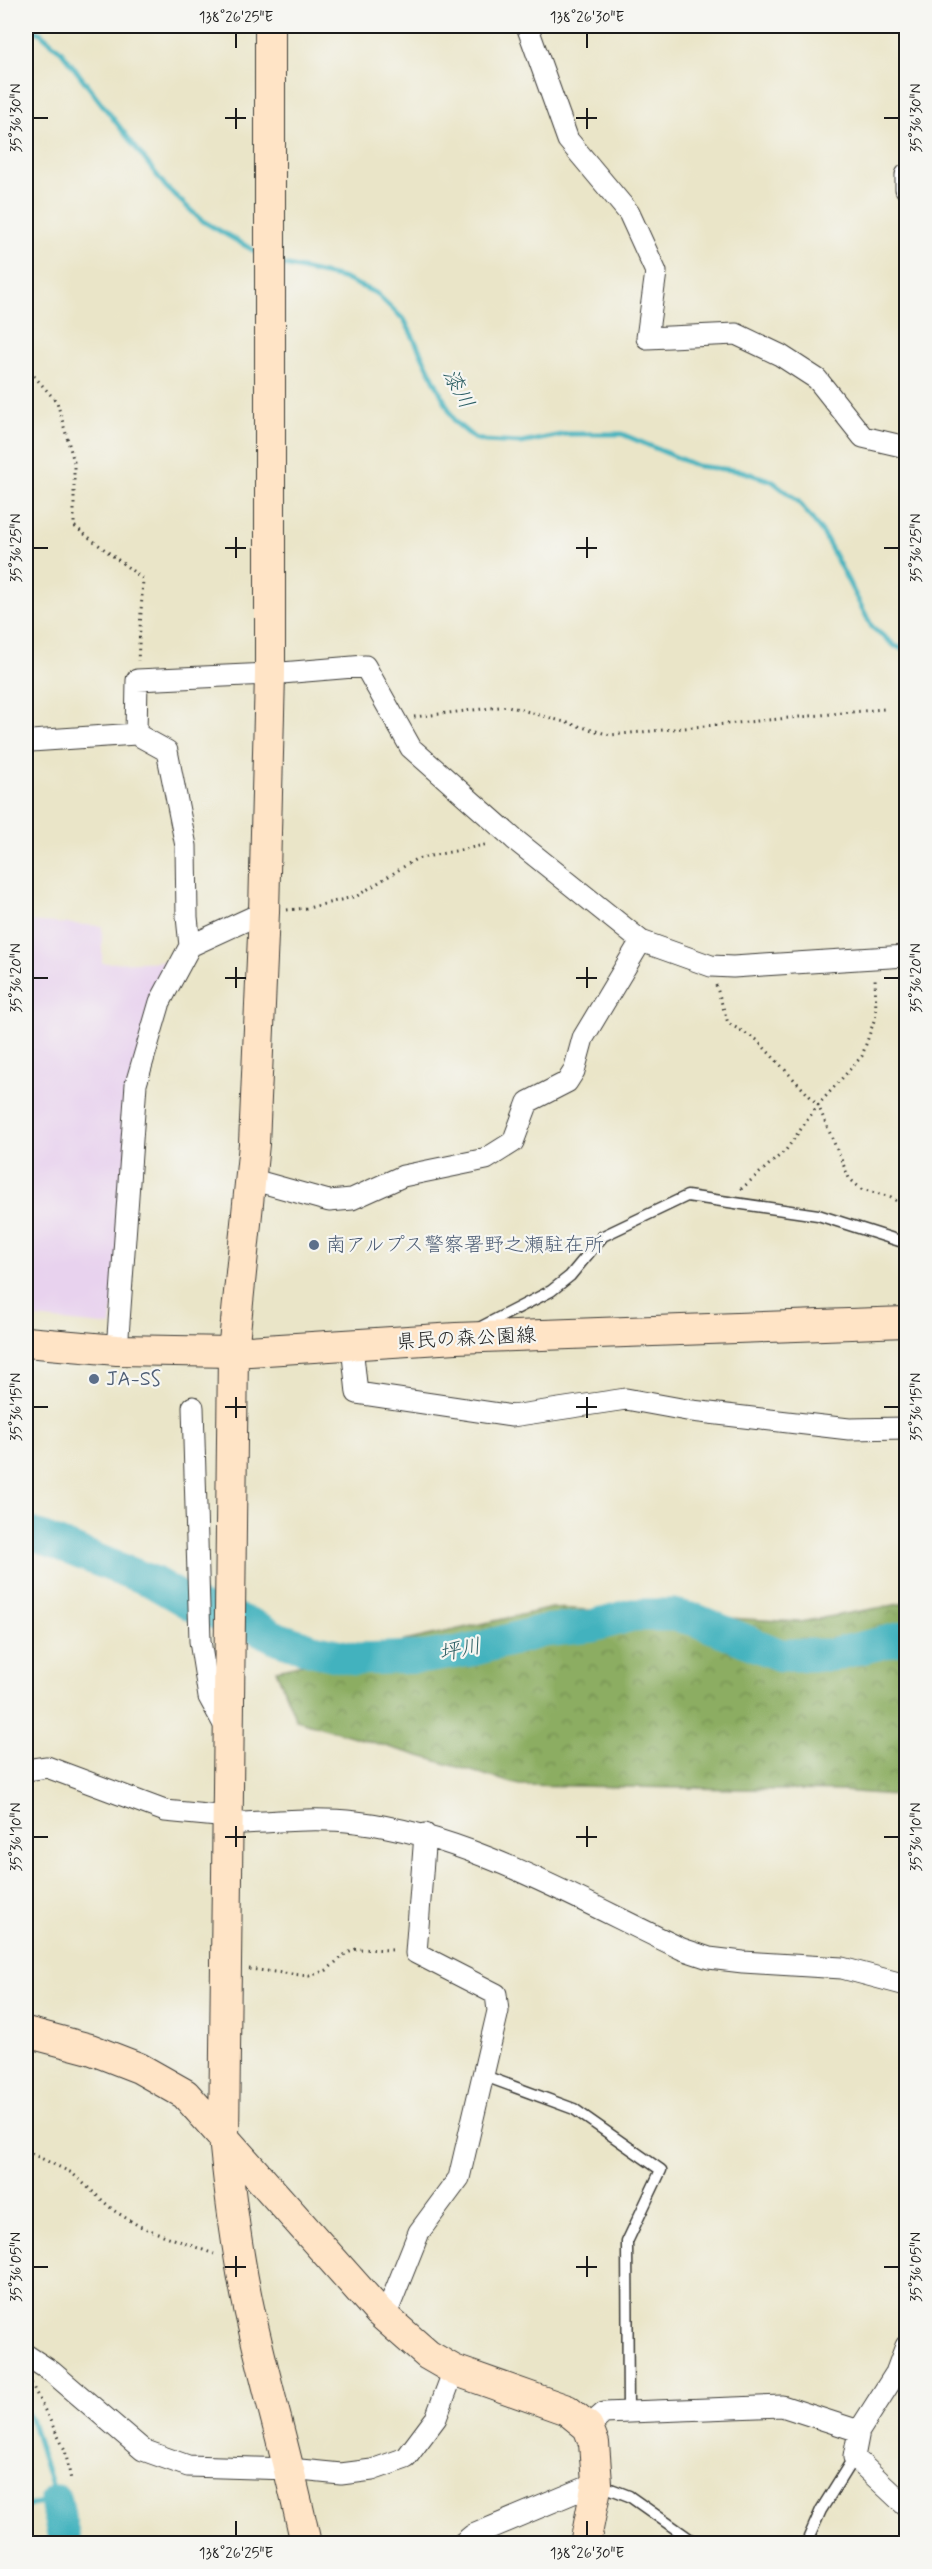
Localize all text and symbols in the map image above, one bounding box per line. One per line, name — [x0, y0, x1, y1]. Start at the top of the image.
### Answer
text: 138°26'25"E — [199, 8, 274, 28]
text: 138°26'30"E — [550, 8, 625, 28]
text: 35°36'30"N — [7, 84, 27, 152]
text: 35°36'30"N — [907, 84, 927, 152]
water label: 漆川 — [436, 364, 480, 414]
text: 35°36'25"N — [7, 514, 27, 582]
text: 35°36'25"N — [907, 514, 927, 582]
text: 35°36'20"N — [7, 943, 27, 1013]
text: 35°36'20"N — [907, 943, 927, 1013]
place label: 南アルプス警察署野之瀬駐在所 — [326, 1232, 604, 1259]
marker: 南アルプス警察署野之瀬駐在所 — [307, 1238, 321, 1252]
street label: 県民の森公園線 — [395, 1322, 537, 1356]
place label: JA-SS — [106, 1366, 161, 1393]
marker: JA-SS — [87, 1372, 101, 1386]
text: 35°36'15"N — [7, 1373, 27, 1441]
text: 35°36'15"N — [907, 1373, 927, 1441]
water label: 坪川 — [437, 1632, 483, 1668]
text: 35°36'10"N — [7, 1803, 27, 1871]
text: 35°36'10"N — [907, 1803, 927, 1871]
text: 35°36'05"N — [7, 2232, 27, 2302]
text: 35°36'05"N — [907, 2232, 927, 2302]
text: 138°26'25"E — [199, 2544, 274, 2564]
text: 138°26'30"E — [550, 2544, 625, 2564]

